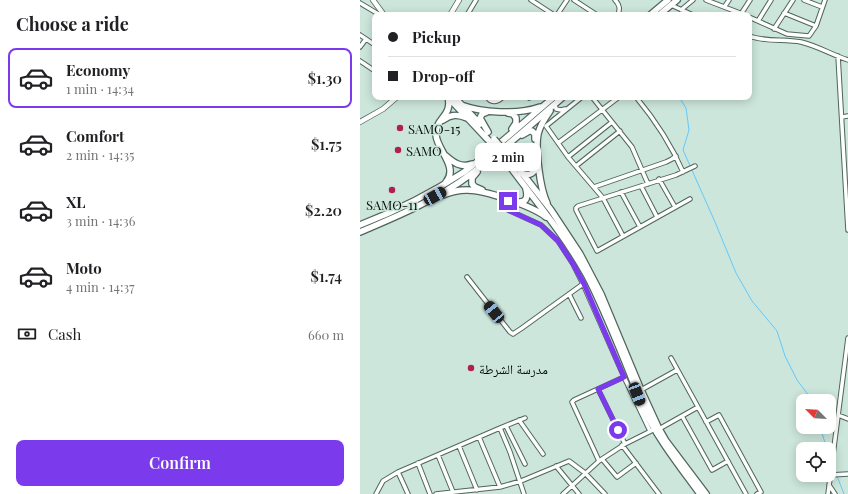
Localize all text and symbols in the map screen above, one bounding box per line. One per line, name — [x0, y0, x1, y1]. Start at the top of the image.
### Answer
text: Choose a ride — [16, 12, 129, 36]
text: Pickup — [412, 27, 461, 47]
icon: car — [18, 60, 54, 96]
text: Economy — [66, 60, 130, 80]
text: Drop-off — [412, 66, 474, 86]
text: $1.30 — [308, 68, 342, 88]
text: 1 min · 14:34 — [66, 80, 134, 97]
place label: SAMO-15 — [408, 120, 460, 137]
marker: SAMO-15 — [395, 123, 405, 133]
icon: car — [18, 126, 54, 162]
text: Comfort — [66, 126, 124, 146]
text: $1.75 — [311, 134, 342, 154]
place label: SAMO — [406, 142, 442, 159]
callout: 2 min — [475, 143, 541, 171]
marker: SAMO — [393, 145, 403, 155]
text: 2 min · 14:35 — [66, 146, 134, 163]
text: 2 min — [491, 148, 525, 165]
marker: SAMO-11 — [387, 185, 397, 195]
car — [422, 185, 448, 207]
icon: car — [18, 192, 54, 228]
text: XL — [66, 192, 86, 212]
route end — [499, 192, 517, 210]
place label: SAMO-11 — [366, 196, 418, 213]
text: $2.20 — [305, 200, 342, 220]
text: 3 min · 14:36 — [66, 212, 135, 229]
icon: car — [18, 258, 54, 294]
text: Moto — [66, 258, 102, 278]
text: $1.74 — [311, 266, 342, 286]
text: 4 min · 14:37 — [66, 278, 135, 295]
car — [482, 299, 506, 325]
icon: cash — [16, 323, 38, 345]
text: Cash — [48, 324, 81, 344]
text: 660 m — [308, 326, 344, 343]
place label: مدرسة الشرطة — [479, 360, 548, 378]
marker: مدرسة الشرطة — [466, 363, 476, 373]
car — [627, 381, 647, 407]
north arrow — [796, 394, 836, 434]
map controls — [796, 394, 836, 482]
route start — [609, 421, 627, 439]
button: Confirm — [16, 440, 344, 486]
button: locate — [796, 442, 836, 482]

